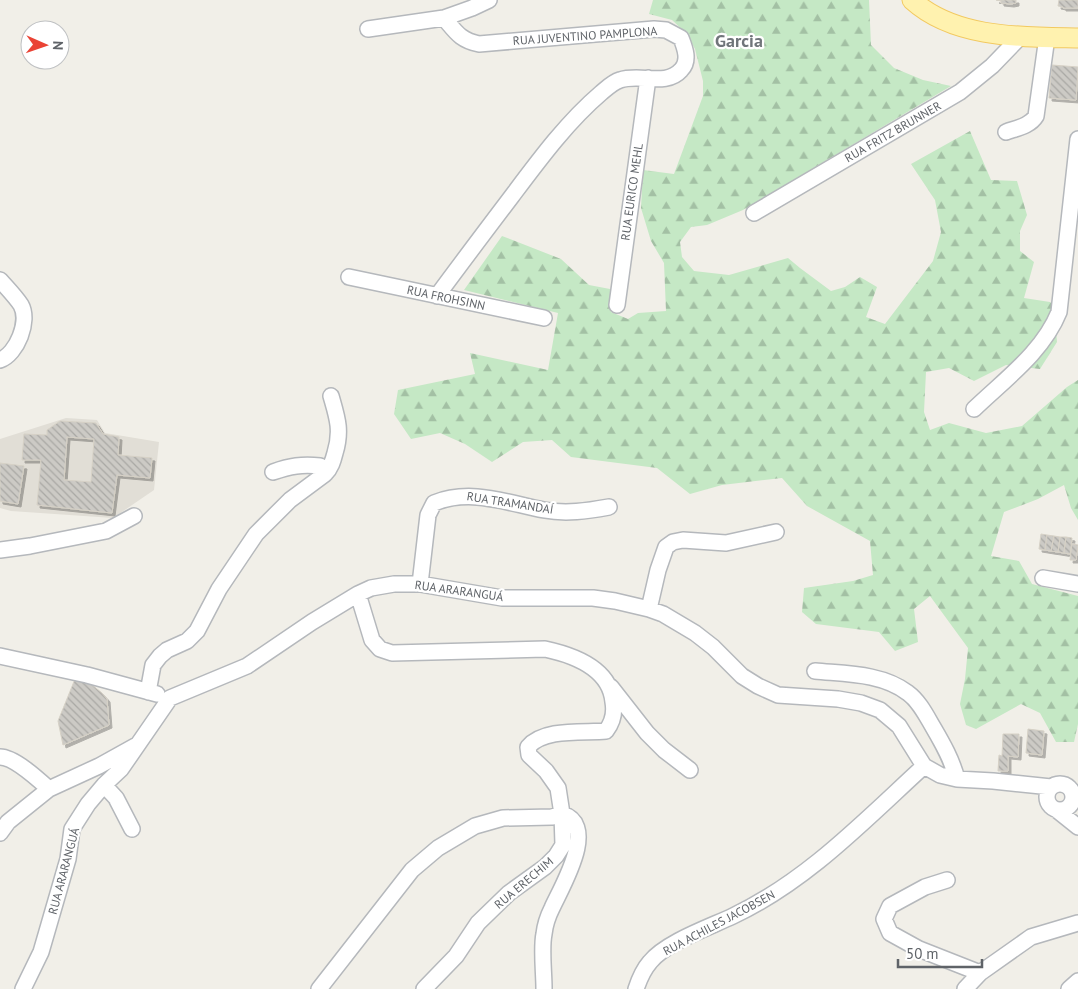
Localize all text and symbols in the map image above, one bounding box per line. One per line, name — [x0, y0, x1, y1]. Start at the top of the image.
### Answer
north arrow — [20, 20, 70, 70]
street label: RUA JUVENTINO PAMPLONA — [512, 23, 658, 48]
district label: Garcia — [715, 29, 763, 52]
text: N — [49, 41, 67, 50]
street label: RUA FRITZ BRUNNER — [842, 98, 944, 165]
street label: RUA EURICO MEHL — [617, 142, 646, 241]
street label: RUA FROHSINN — [406, 282, 487, 313]
street label: RUA TRAMANDAÍ — [466, 488, 555, 517]
street label: RUA ARARANGUÁ — [414, 577, 504, 604]
street label: RUA ARARANGUÁ — [45, 826, 82, 916]
street label: RUA ERECHIM — [491, 854, 556, 912]
street label: RUA ACHILES JACOBSEN — [660, 887, 777, 958]
scale bar — [898, 936, 982, 968]
text: 50 m — [906, 944, 939, 963]

